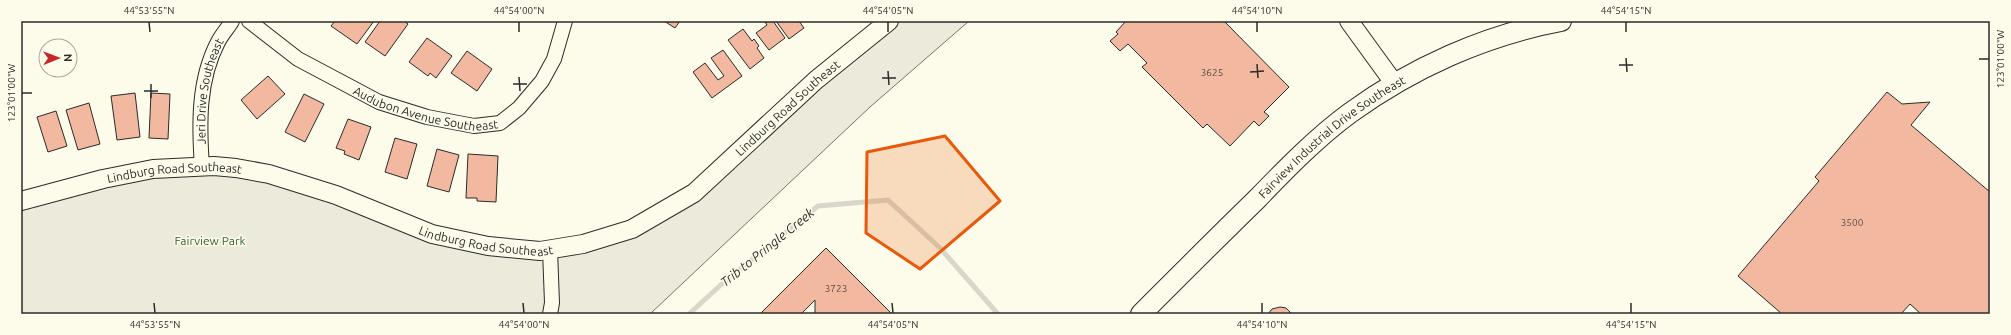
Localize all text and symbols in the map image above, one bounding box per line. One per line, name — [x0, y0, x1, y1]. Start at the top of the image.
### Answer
text: 44°53'55"N — [124, 5, 174, 16]
text: 44°54'00"N — [494, 5, 544, 16]
text: 44°54'05"N — [863, 5, 913, 16]
text: 44°54'10"N — [1232, 5, 1282, 16]
text: 44°54'15"N — [1601, 5, 1651, 16]
text: 123°01'00"W — [1995, 30, 2006, 88]
street label: Jeri Drive Southeast — [194, 36, 226, 145]
north arrow — [38, 38, 78, 78]
text: N — [62, 54, 74, 62]
street label: Lindburg Road Southeast — [733, 57, 842, 158]
text: 123°01'00"W — [6, 64, 17, 122]
house number: 3625 — [1201, 67, 1223, 78]
street label: Fairview Industrial Drive Southeast — [1255, 73, 1407, 200]
street label: Audubon Avenue Southeast — [351, 83, 499, 133]
street label: Lindburg Road Southeast — [106, 159, 243, 185]
water label: Trib to Pringle Creek — [718, 205, 817, 289]
house number: 3500 — [1841, 217, 1864, 228]
street label: Lindburg Road Southeast — [417, 223, 554, 258]
park label: Fairview Park — [174, 234, 246, 247]
house number: 3723 — [825, 283, 847, 294]
text: 44°53'55"N — [130, 319, 180, 330]
text: 44°54'00"N — [499, 319, 549, 330]
text: 44°54'05"N — [868, 319, 918, 330]
text: 44°54'10"N — [1237, 319, 1287, 330]
text: 44°54'15"N — [1606, 319, 1656, 330]

